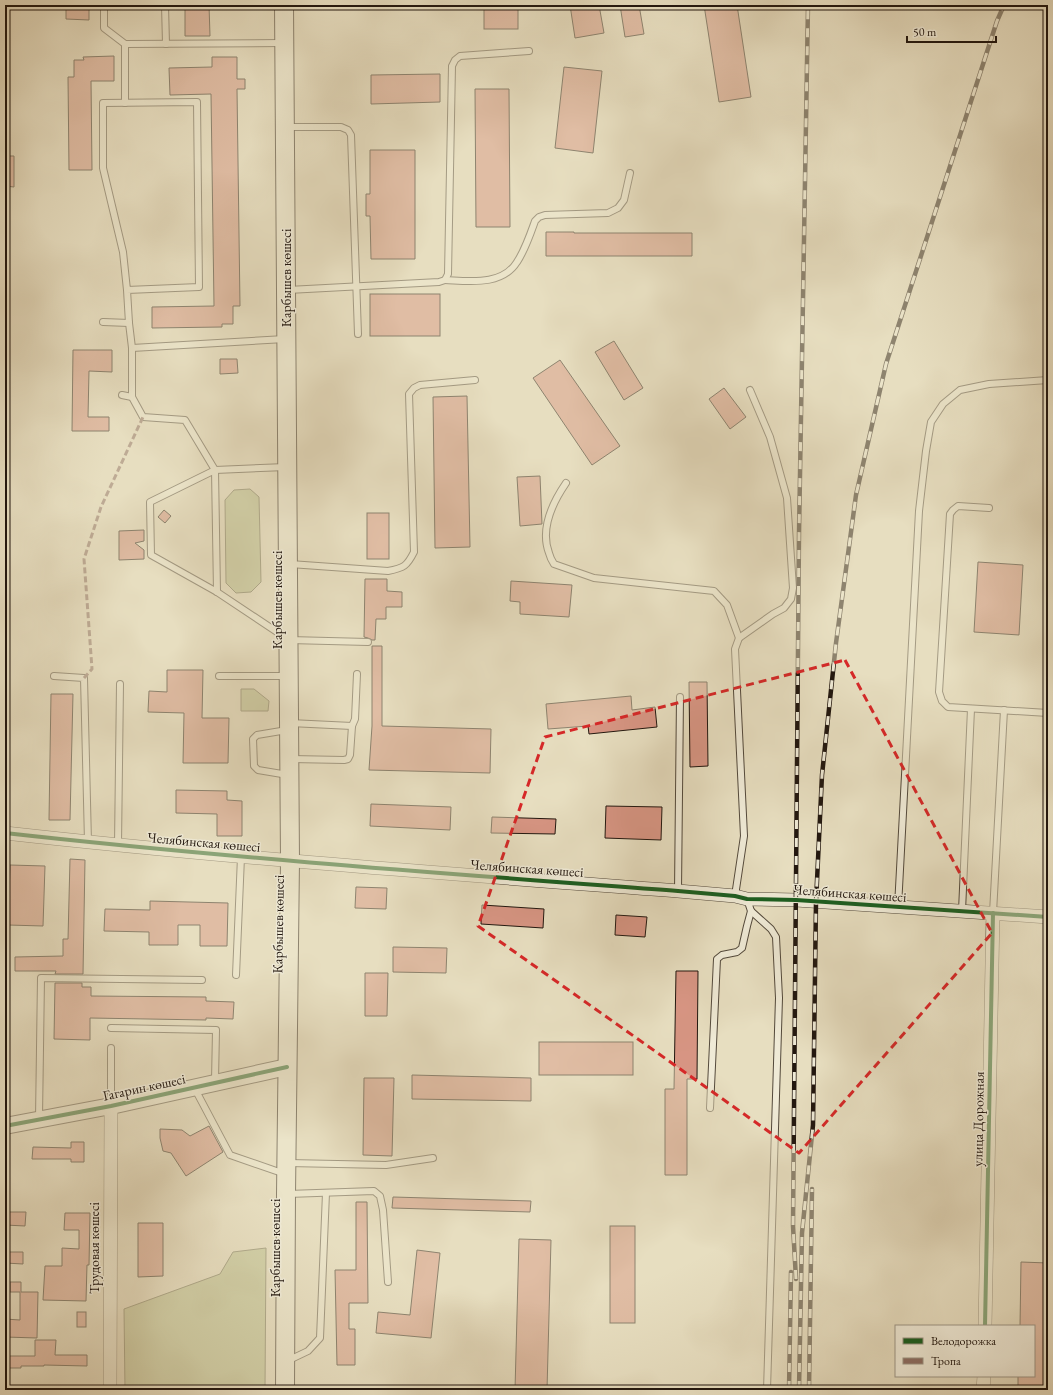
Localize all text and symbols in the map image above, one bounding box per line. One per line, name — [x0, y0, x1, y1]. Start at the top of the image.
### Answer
scale bar — [907, 18, 996, 44]
text: 50 m — [913, 24, 937, 40]
street label: Карбышев көшесі — [277, 228, 295, 327]
street label: Карбышев көшесі — [268, 550, 286, 649]
street label: Челябинская көшесі — [147, 828, 262, 856]
street label: Челябинская көшесі — [470, 855, 585, 881]
street label: Карбышев көшесі — [268, 874, 288, 973]
street label: Челябинская көшесі — [793, 880, 908, 906]
street label: Гагарин көшесі — [101, 1069, 188, 1105]
street label: улица Дорожная — [968, 1071, 988, 1167]
street label: Карбышев көшесі — [266, 1198, 284, 1297]
street label: Трудовая көшесі — [85, 1201, 103, 1294]
legend — [895, 1325, 1035, 1377]
text: Велодорожка — [931, 1333, 996, 1349]
text: Тропа — [931, 1353, 961, 1369]

